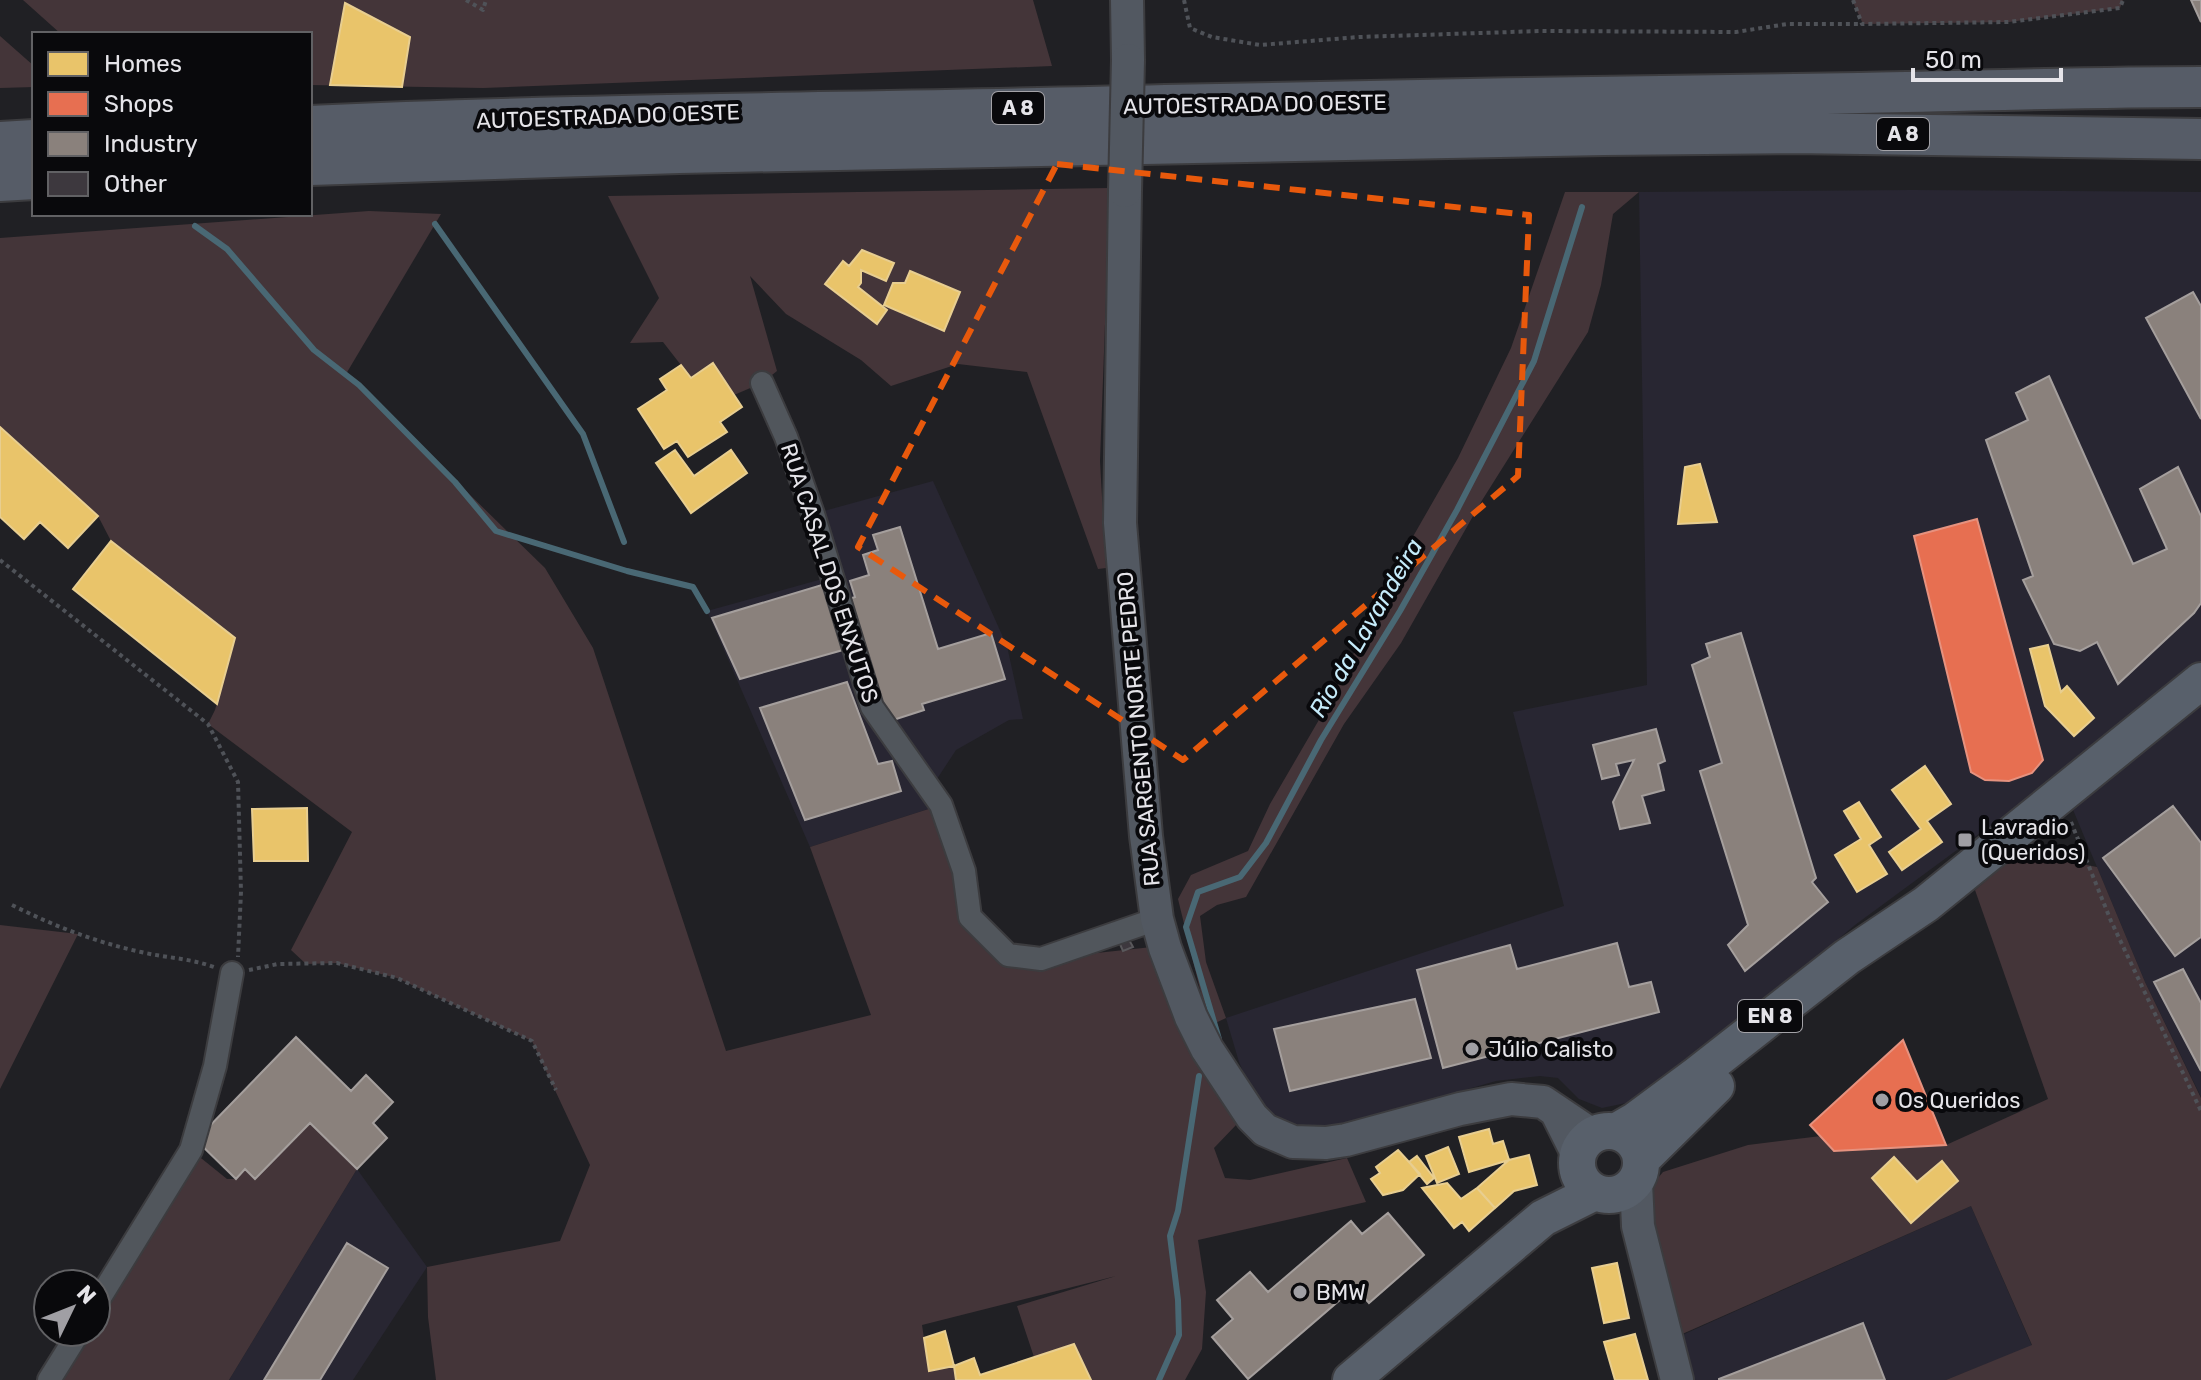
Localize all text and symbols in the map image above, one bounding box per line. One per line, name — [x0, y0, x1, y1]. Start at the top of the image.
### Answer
legend — [32, 32, 312, 216]
scale bar — [1913, 32, 2061, 82]
text: 50 m — [1925, 46, 1982, 74]
text: Homes — [104, 50, 182, 78]
street label: AUTOESTRADA DO OESTE — [1123, 89, 1387, 120]
text: Shops — [104, 90, 174, 118]
road number: A 8 — [992, 92, 1044, 124]
street label: AUTOESTRADA DO OESTE — [476, 98, 740, 135]
road number: A 8 — [1877, 118, 1929, 150]
text: Industry — [104, 130, 198, 158]
text: Other — [104, 170, 167, 198]
street label: RUA CASAL DOS ENXUTOS — [775, 440, 884, 706]
water label: Rio da Lavandeira — [1303, 534, 1429, 722]
street label: RUA SARGENTO NORTE PEDRO — [1111, 571, 1166, 887]
place label: Lavradio (Queridos) — [1981, 814, 2085, 866]
marker: Lavradio (Queridos) — [1956, 831, 1974, 849]
road number: EN 8 — [1738, 1000, 1802, 1032]
place label: Júlio Calisto — [1488, 1036, 1614, 1063]
marker: Júlio Calisto — [1463, 1040, 1481, 1058]
place label: Os Queridos — [1898, 1087, 2021, 1114]
marker: Os Queridos — [1873, 1091, 1891, 1109]
north arrow — [32, 1268, 112, 1348]
place label: BMW — [1316, 1279, 1366, 1306]
text: N — [71, 1280, 102, 1310]
marker: BMW — [1291, 1283, 1309, 1301]

